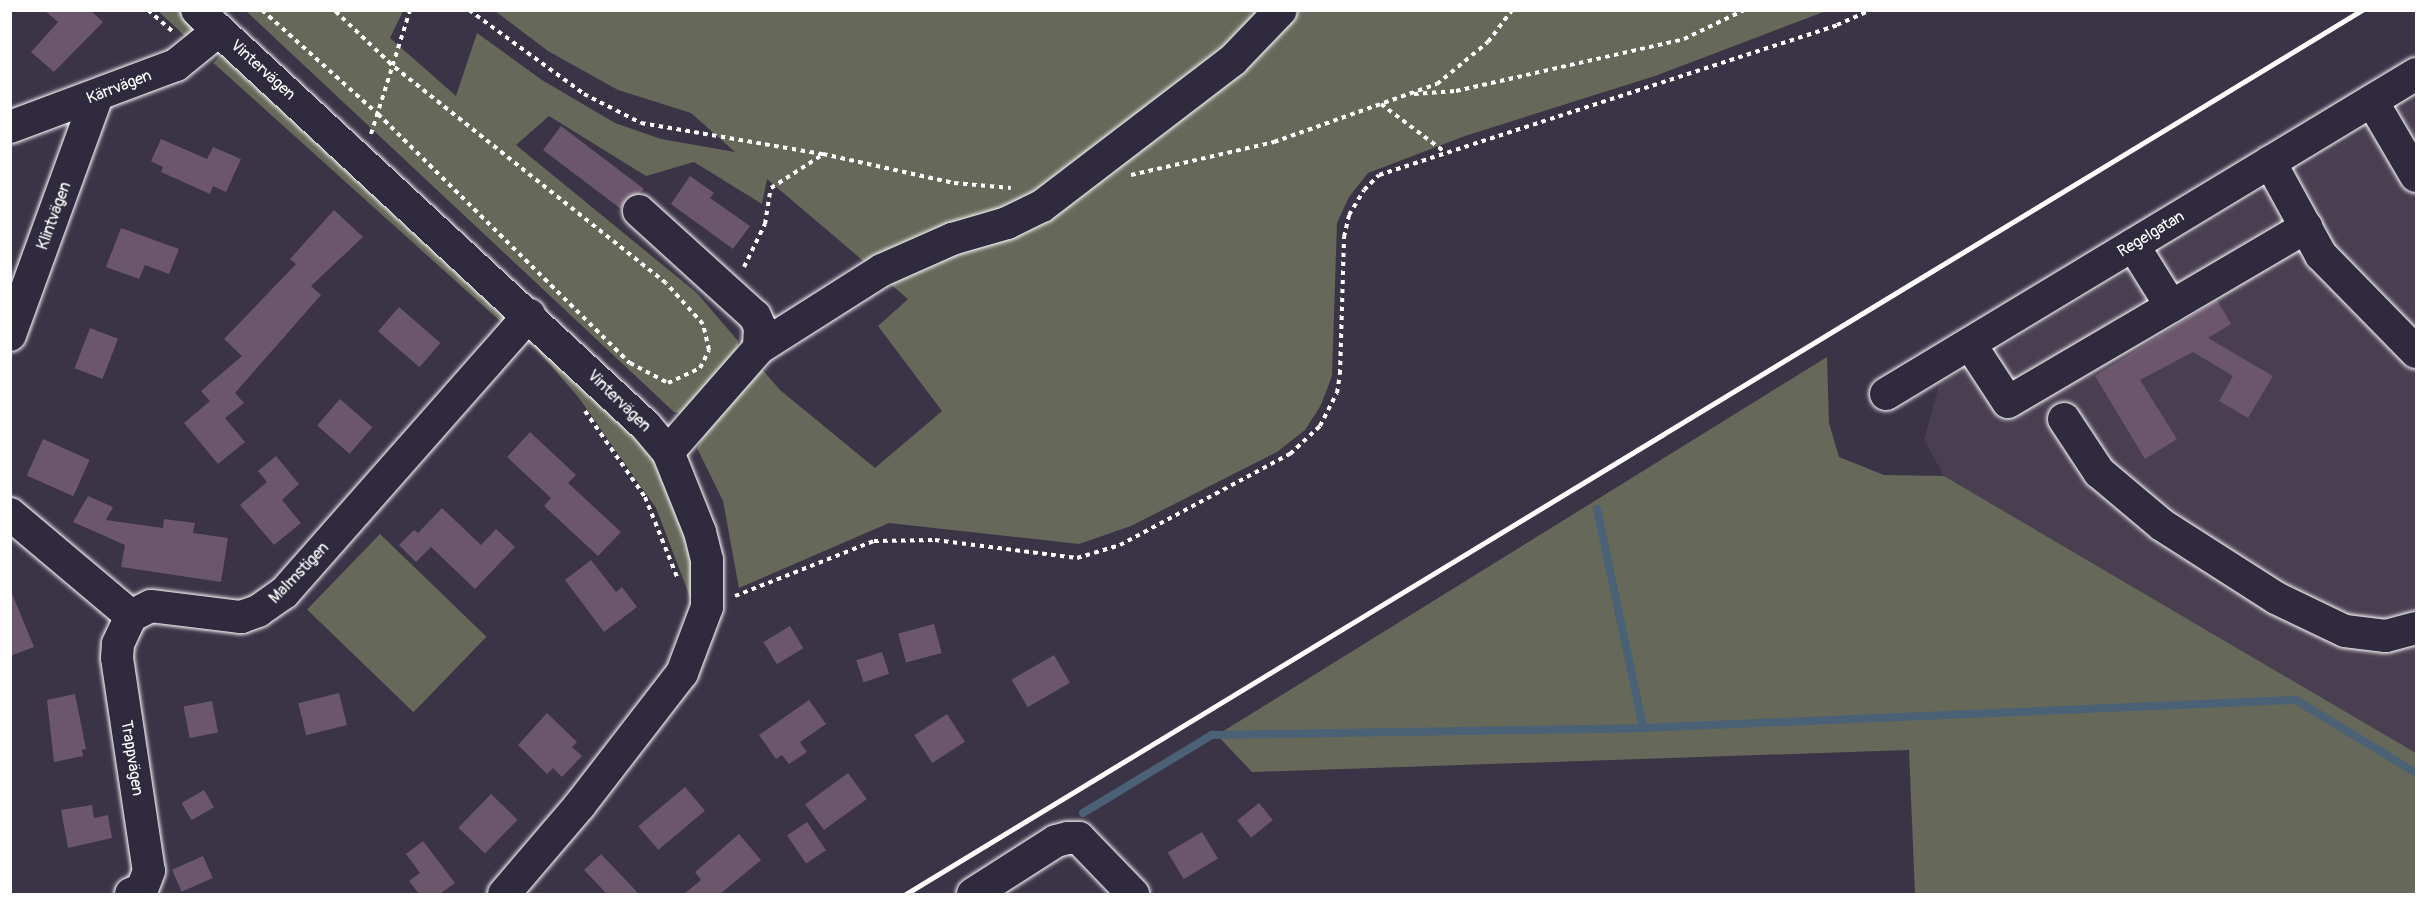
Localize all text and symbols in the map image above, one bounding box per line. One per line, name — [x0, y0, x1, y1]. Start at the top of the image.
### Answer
street label: Vintervägen — [227, 36, 299, 104]
street label: Kärrvägen — [84, 66, 154, 108]
street label: Klintvägen — [33, 179, 75, 253]
street label: Regelgatan — [2114, 207, 2188, 261]
street label: Vintervägen — [583, 366, 655, 436]
street label: Malmstigen — [265, 538, 333, 608]
street label: Trappvägen — [117, 719, 147, 797]

